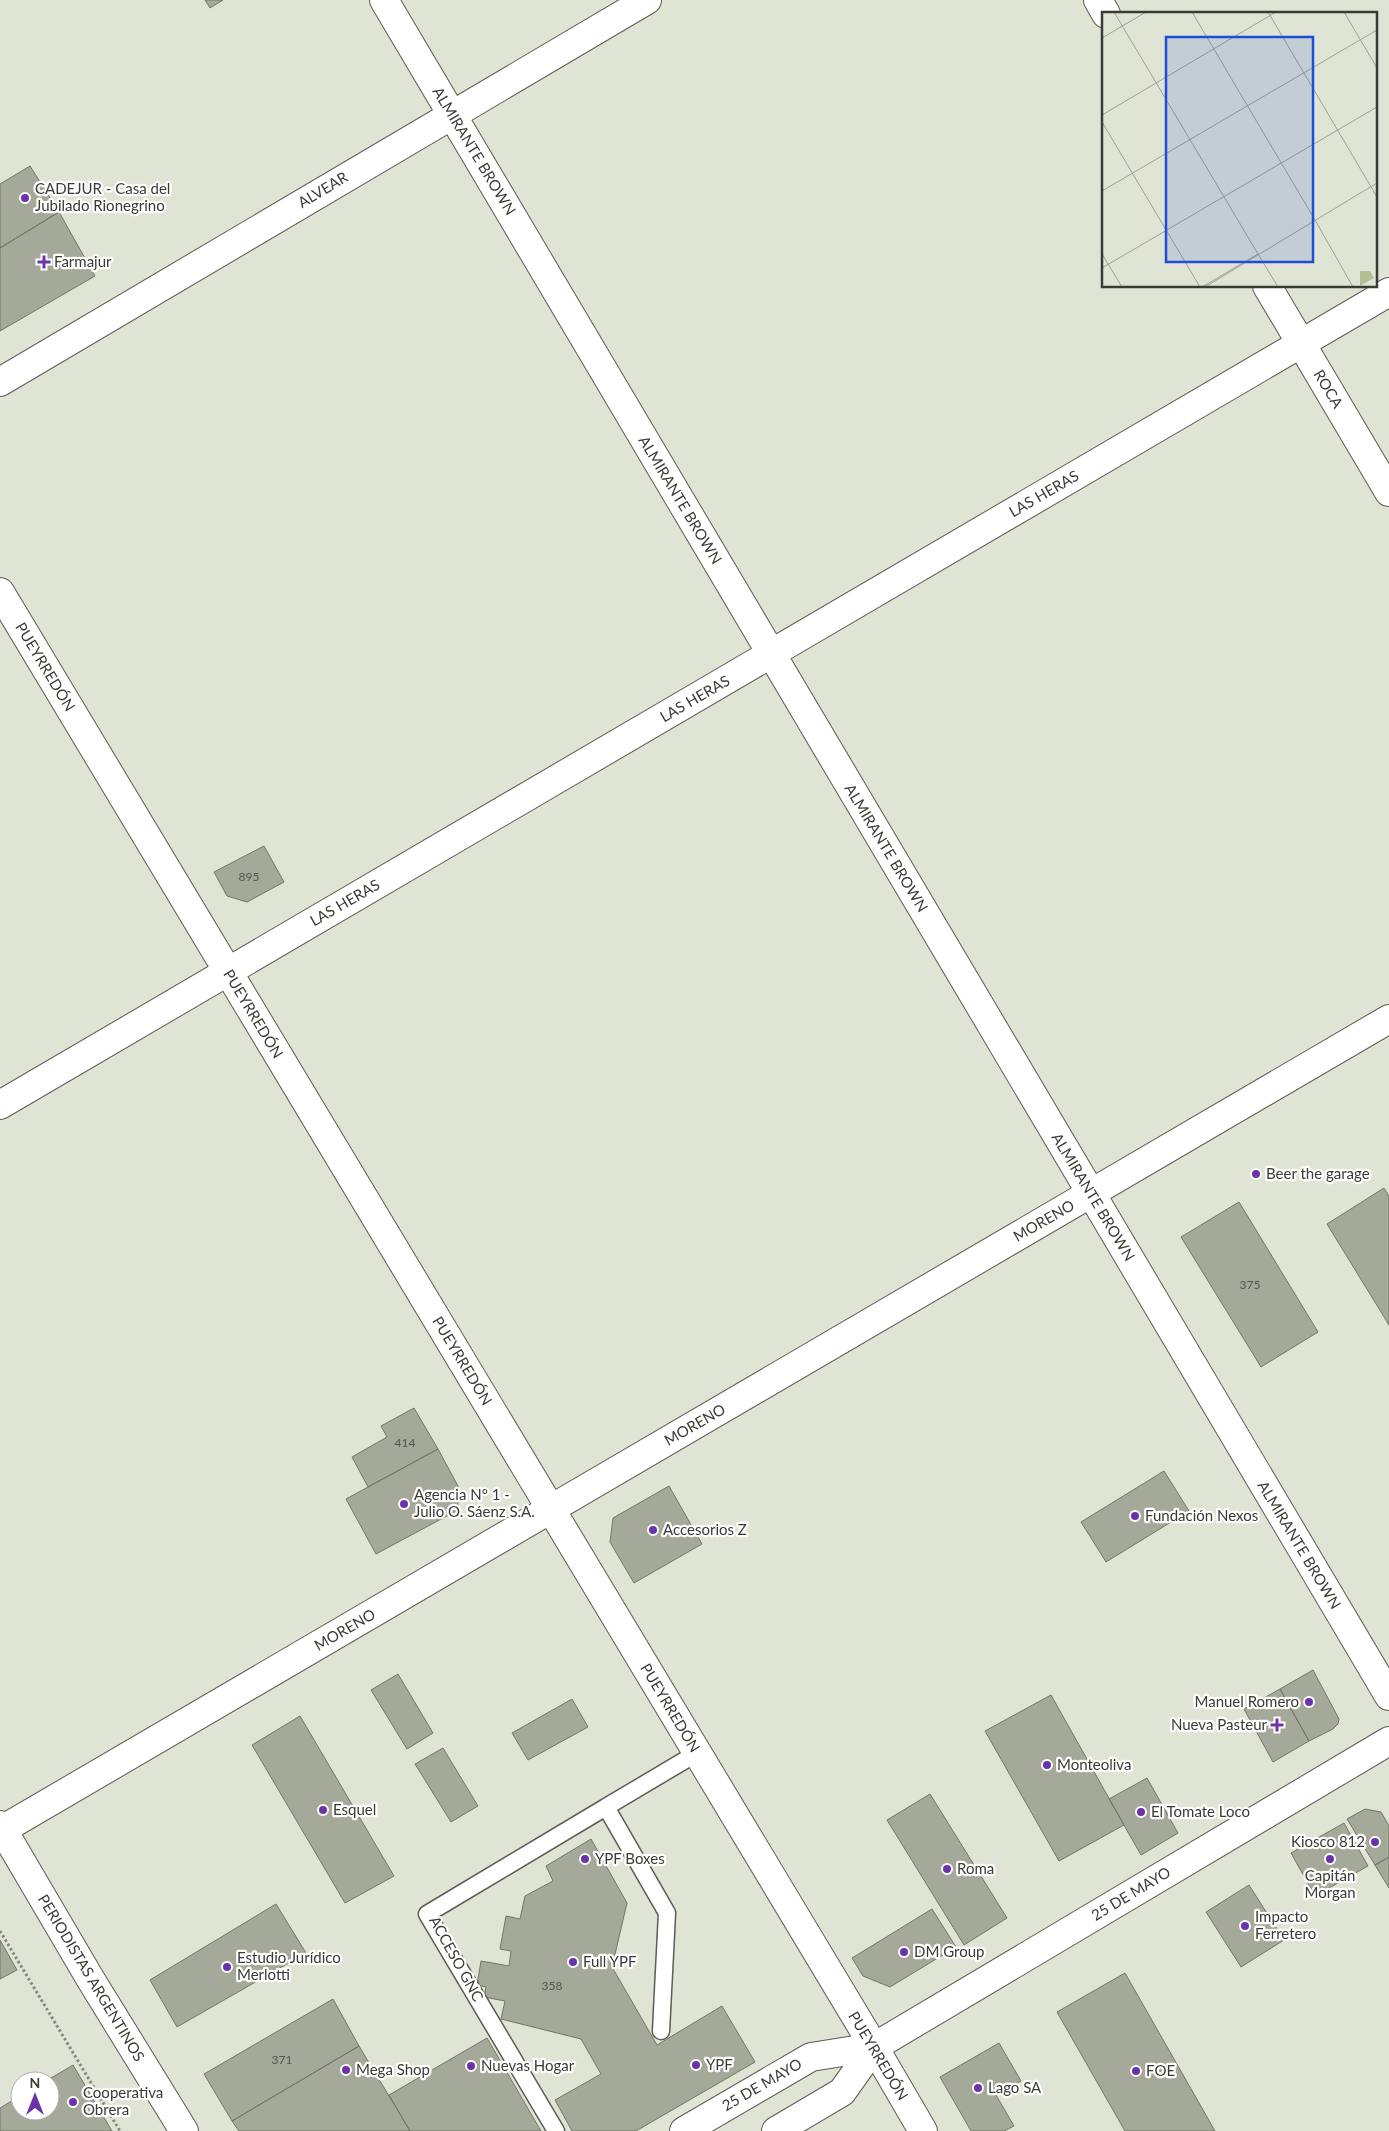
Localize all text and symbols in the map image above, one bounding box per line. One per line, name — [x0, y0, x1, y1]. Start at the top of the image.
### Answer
inset map — [1102, 12, 1376, 288]
street label: ALMIRANTE BROWN — [429, 83, 520, 218]
street label: ALVEAR — [294, 167, 351, 211]
place label: CADEJUR - Casa del Jubilado Rionegrino — [35, 179, 170, 214]
marker: CADEJUR - Casa del Jubilado Rionegrino — [19, 192, 31, 204]
place label: Farmajur — [54, 252, 112, 270]
marker: Farmajur — [38, 256, 50, 268]
street label: ROCA — [1310, 366, 1348, 412]
street label: ALMIRANTE BROWN — [635, 432, 726, 567]
street label: LAS HERAS — [1005, 466, 1082, 520]
street label: PUEYRREDÓN — [12, 619, 79, 714]
street label: LAS HERAS — [656, 671, 733, 725]
street label: ALMIRANTE BROWN — [841, 780, 932, 915]
house number: 895 — [239, 869, 259, 884]
street label: LAS HERAS — [306, 875, 383, 929]
street label: PUEYRREDÓN — [220, 966, 287, 1061]
street label: ALMIRANTE BROWN — [1048, 1129, 1139, 1264]
place label: Beer the garage — [1266, 1164, 1370, 1182]
marker: Beer the garage — [1250, 1168, 1262, 1180]
street label: MORENO — [1010, 1195, 1077, 1245]
house number: 375 — [1240, 1277, 1260, 1292]
street label: PUEYRREDÓN — [429, 1313, 496, 1408]
street label: MORENO — [661, 1399, 728, 1449]
house number: 414 — [395, 1435, 415, 1450]
street label: ALMIRANTE BROWN — [1254, 1477, 1345, 1612]
place label: Agencia N° 1 - Julio O. Sáenz S.A. — [414, 1485, 535, 1520]
marker: Agencia N° 1 - Julio O. Sáenz S.A. — [398, 1498, 410, 1510]
place label: Fundación Nexos — [1145, 1506, 1258, 1524]
marker: Fundación Nexos — [1129, 1510, 1141, 1522]
place label: Accesorios Z — [663, 1520, 747, 1538]
marker: Accesorios Z — [647, 1524, 659, 1536]
street label: MORENO — [311, 1604, 378, 1654]
street label: PUEYRREDÓN — [637, 1660, 704, 1755]
place label: Manuel Romero — [1194, 1692, 1299, 1710]
marker: Manuel Romero — [1303, 1696, 1315, 1708]
place label: Nueva Pasteur — [1171, 1715, 1268, 1733]
marker: Nueva Pasteur — [1271, 1719, 1283, 1731]
place label: Monteoliva — [1057, 1755, 1131, 1773]
marker: Monteoliva — [1041, 1759, 1053, 1771]
place label: Esquel — [333, 1800, 376, 1818]
place label: El Tomate Loco — [1151, 1802, 1250, 1820]
marker: Esquel — [317, 1804, 329, 1816]
marker: El Tomate Loco — [1135, 1806, 1147, 1818]
place label: Kiosco 812 — [1291, 1832, 1365, 1850]
marker: Kiosco 812 — [1369, 1836, 1381, 1848]
place label: YPF Boxes — [595, 1849, 665, 1867]
marker: YPF Boxes — [579, 1853, 591, 1865]
marker: Capitán Morgan — [1324, 1853, 1336, 1865]
place label: Roma — [957, 1859, 994, 1877]
marker: Roma — [941, 1863, 953, 1875]
street label: 25 DE MAYO — [1088, 1863, 1173, 1924]
place label: Capitán Morgan — [1304, 1866, 1356, 1901]
street label: PERIODISTAS ARGENTINOS — [35, 1891, 149, 2064]
place label: Impacto Ferretero — [1255, 1907, 1316, 1942]
street label: ACCESO GNC — [426, 1913, 488, 2004]
marker: Impacto Ferretero — [1239, 1920, 1251, 1932]
place label: DM Group — [914, 1942, 984, 1960]
marker: DM Group — [898, 1946, 910, 1958]
place label: Estudio Jurídico Merlotti — [237, 1948, 341, 1983]
place label: Full YPF — [583, 1952, 636, 1970]
marker: Full YPF — [567, 1956, 579, 1968]
marker: Estudio Jurídico Merlotti — [221, 1961, 233, 1973]
house number: 358 — [542, 1978, 562, 1993]
street label: PUEYRREDÓN — [845, 2008, 912, 2103]
house number: 371 — [272, 2052, 292, 2067]
street label: 25 DE MAYO — [718, 2054, 805, 2114]
place label: YPF — [706, 2055, 733, 2073]
place label: Nuevas Hogar — [481, 2056, 575, 2074]
marker: YPF — [690, 2059, 702, 2071]
place label: Mega Shop — [356, 2060, 430, 2078]
marker: Nuevas Hogar — [465, 2060, 477, 2072]
place label: FOE — [1146, 2061, 1175, 2079]
marker: Mega Shop — [340, 2064, 352, 2076]
marker: FOE — [1130, 2065, 1142, 2077]
north arrow — [10, 2071, 60, 2121]
text: N — [30, 2074, 40, 2091]
place label: Lago SA — [988, 2078, 1042, 2096]
marker: Lago SA — [972, 2082, 984, 2094]
place label: Cooperativa Obrera — [83, 2083, 163, 2118]
marker: Cooperativa Obrera — [67, 2096, 79, 2108]

